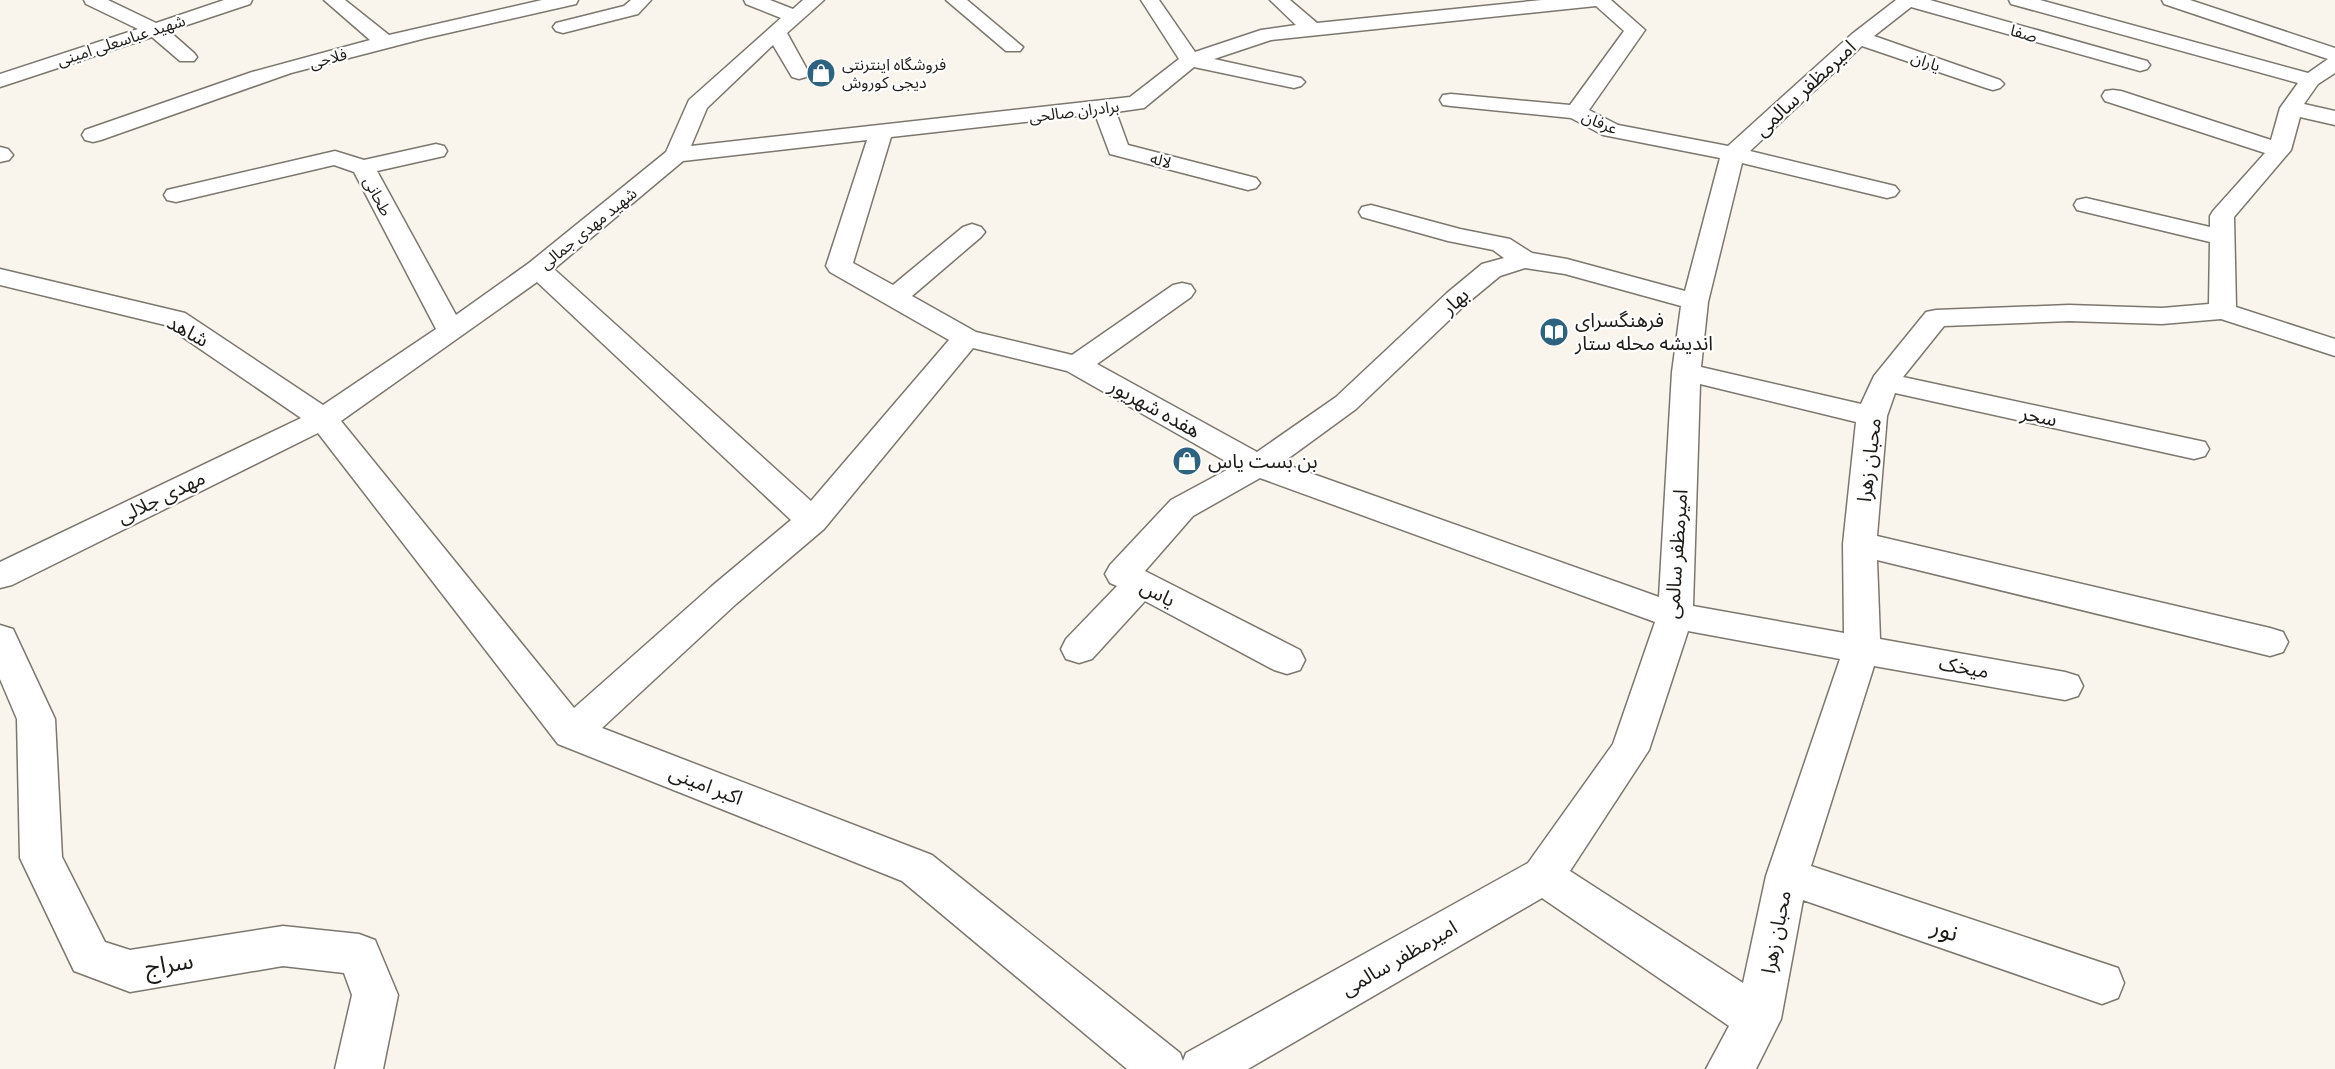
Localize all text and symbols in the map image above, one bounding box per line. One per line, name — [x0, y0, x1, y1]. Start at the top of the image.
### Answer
street label: شهید عباسعلی امینی — [54, 9, 188, 71]
street label: صفا — [2008, 19, 2040, 47]
street label: امیرمظفر سالمی — [1748, 33, 1862, 143]
street label: فلاحی — [307, 42, 349, 74]
street label: یاران — [1908, 46, 1944, 76]
place label: فروشگاه اینترنتی دیجی کوروش — [842, 53, 946, 93]
shop icon: فروشگاه اینترنتی دیجی کوروش — [805, 57, 837, 89]
street label: برادران صالحی — [1028, 95, 1120, 127]
street label: عرفان — [1579, 105, 1621, 139]
street label: لاله — [1148, 147, 1174, 173]
street label: طحانی — [358, 172, 398, 220]
street label: شهید مهدی جمالی — [535, 182, 641, 274]
street label: بهار — [1434, 281, 1475, 322]
place label: فرهنگسرای اندیشه محله ستار — [1574, 306, 1713, 357]
street label: شاهد — [162, 308, 214, 354]
library icon: فرهنگسرای اندیشه محله ستار — [1538, 316, 1570, 348]
street label: هفده شهریور — [1103, 371, 1206, 445]
street label: سحر — [2017, 398, 2060, 433]
street label: محبان زهرا — [1850, 416, 1888, 504]
shop icon: بن بست یاس — [1171, 445, 1203, 477]
place label: بن بست یاس — [1208, 447, 1318, 475]
street label: مهدی جلالی — [112, 464, 210, 530]
street label: امیرمظفر سالمی — [1657, 488, 1695, 620]
street label: یاس — [1136, 572, 1180, 614]
street label: میخک — [1937, 649, 1991, 685]
street label: اکبر امینی — [665, 758, 747, 812]
street label: محبان زهرا — [1754, 888, 1798, 976]
street label: نور — [1926, 909, 1963, 949]
street label: امیرمظفر سالمی — [1336, 913, 1462, 1003]
street label: سراج — [142, 943, 196, 985]

